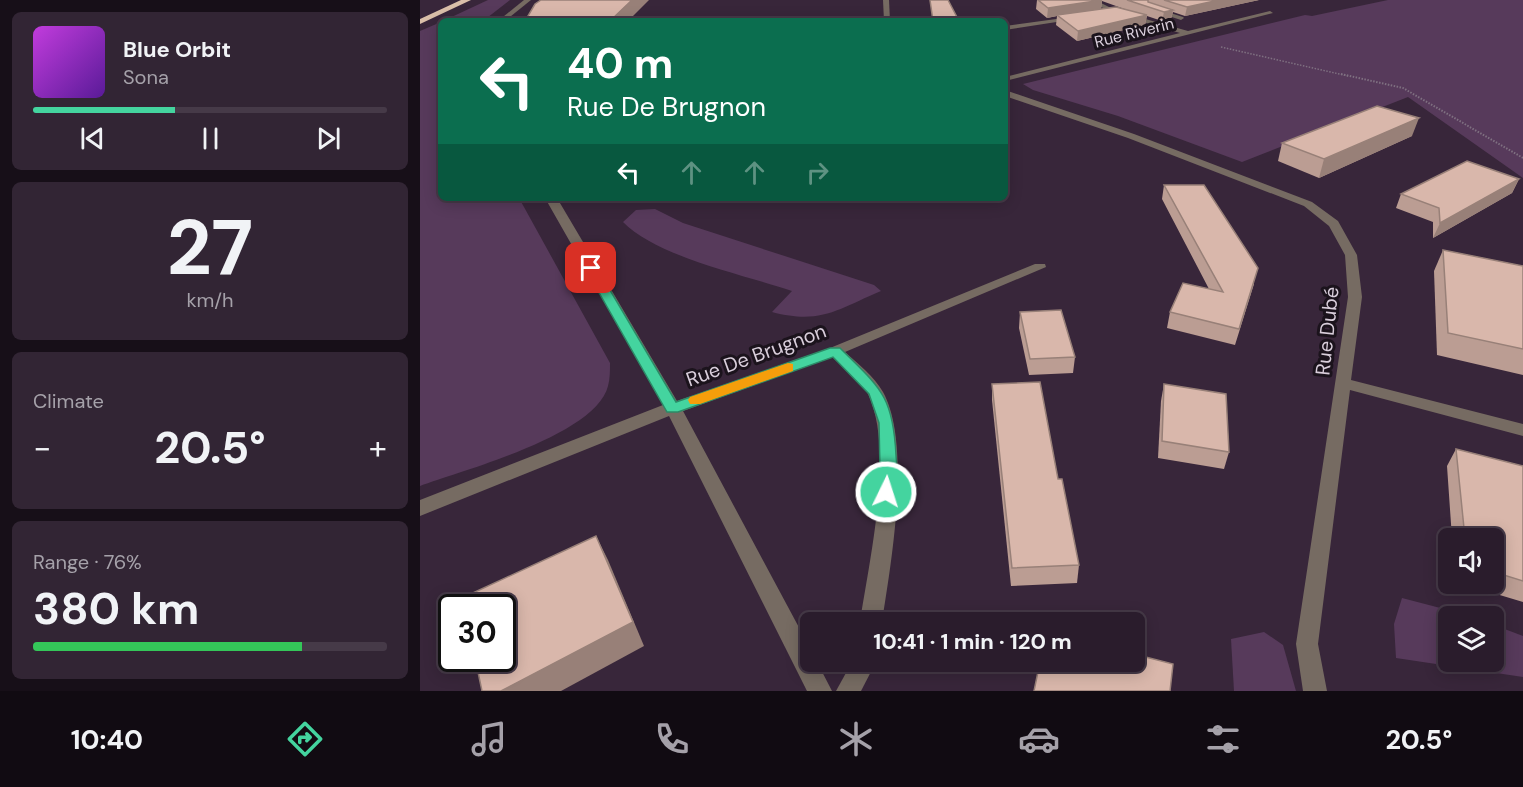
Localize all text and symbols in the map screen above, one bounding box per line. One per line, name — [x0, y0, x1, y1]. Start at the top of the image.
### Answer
street label: Rue Riverin — [1092, 12, 1176, 53]
text: Blue Orbit — [123, 35, 231, 64]
text: 40 m — [567, 36, 673, 91]
icon: left — [468, 42, 546, 120]
text: Sona — [123, 64, 169, 90]
text: Rue De Brugnon — [567, 89, 766, 124]
icon: previous — [76, 122, 109, 155]
icon: pause — [194, 122, 227, 155]
icon: next — [312, 122, 345, 155]
icon: left — [612, 156, 645, 189]
icon: ahead — [675, 156, 708, 189]
icon: ahead — [738, 156, 771, 189]
icon: right — [801, 156, 834, 189]
text: 27 — [167, 197, 253, 298]
pin — [565, 242, 616, 293]
icon: arrive — [574, 251, 607, 284]
street label: Rue Dubé — [1309, 285, 1345, 377]
text: km/h — [186, 287, 234, 313]
street label: Rue De Brugnon — [682, 318, 830, 392]
text: Climate — [33, 388, 104, 414]
text: 20.5° — [154, 418, 266, 477]
text: − — [33, 426, 51, 469]
text: + — [369, 426, 387, 469]
position arrow — [854, 460, 918, 524]
map controls — [1438, 528, 1504, 672]
button: sound — [1438, 528, 1504, 594]
text: Range · 76% — [33, 549, 142, 575]
text: 380 km — [33, 579, 199, 638]
speed limit sign: 30 — [438, 594, 516, 672]
button: layers — [1438, 606, 1504, 672]
text: 10:41 · 1 min · 120 m — [873, 627, 1072, 656]
icon: directions — [284, 718, 326, 760]
icon: music — [468, 718, 510, 760]
icon: phone — [651, 718, 693, 760]
icon: climate — [835, 718, 877, 760]
icon: car — [1018, 718, 1060, 760]
icon: filters — [1202, 718, 1244, 760]
text: 10:40 — [71, 722, 143, 757]
text: 20.5° — [1385, 722, 1452, 757]

